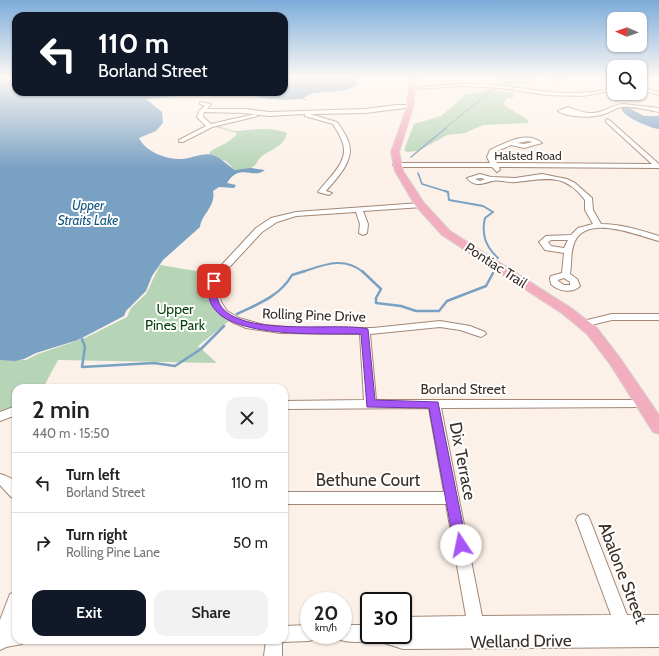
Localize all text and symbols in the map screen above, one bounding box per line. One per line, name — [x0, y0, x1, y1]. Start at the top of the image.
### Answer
north arrow — [607, 12, 647, 52]
map controls — [607, 12, 647, 100]
text: 110 m — [98, 26, 169, 60]
icon: left — [32, 28, 84, 80]
text: Borland Street — [98, 60, 208, 82]
button: search — [607, 60, 647, 100]
street label: Halsted Road — [494, 148, 562, 163]
water label: Upper Straits Lake — [58, 197, 118, 228]
street label: Pontiac Trail — [461, 238, 531, 292]
pin — [197, 264, 231, 298]
icon: arrive — [203, 270, 225, 292]
park label: Upper Pines Park — [145, 300, 206, 334]
street label: Rolling Pine Drive — [262, 304, 366, 326]
street label: Borland Street — [420, 380, 506, 398]
text: 2 min — [32, 395, 90, 424]
button: close — [226, 397, 268, 439]
street label: Dix Terrace — [446, 420, 480, 502]
text: 440 m · 15:50 — [32, 425, 109, 441]
text: Turn left — [66, 466, 120, 484]
street label: Bethune Court — [316, 470, 420, 490]
icon: left — [32, 472, 54, 494]
text: 110 m — [231, 474, 268, 492]
text: Borland Street — [66, 484, 145, 500]
street label: Abalone Street — [594, 519, 652, 627]
position arrow — [440, 524, 482, 566]
text: Turn right — [66, 526, 127, 544]
icon: right — [32, 532, 54, 554]
text: 50 m — [233, 534, 268, 552]
text: Rolling Pine Lane — [66, 544, 160, 560]
button: Exit — [32, 590, 146, 636]
button: Share — [154, 590, 268, 636]
speed limit sign: 30 — [360, 592, 412, 644]
text: 20 — [314, 601, 338, 625]
text: km/h — [315, 621, 337, 634]
street label: Welland Drive — [470, 630, 572, 652]

